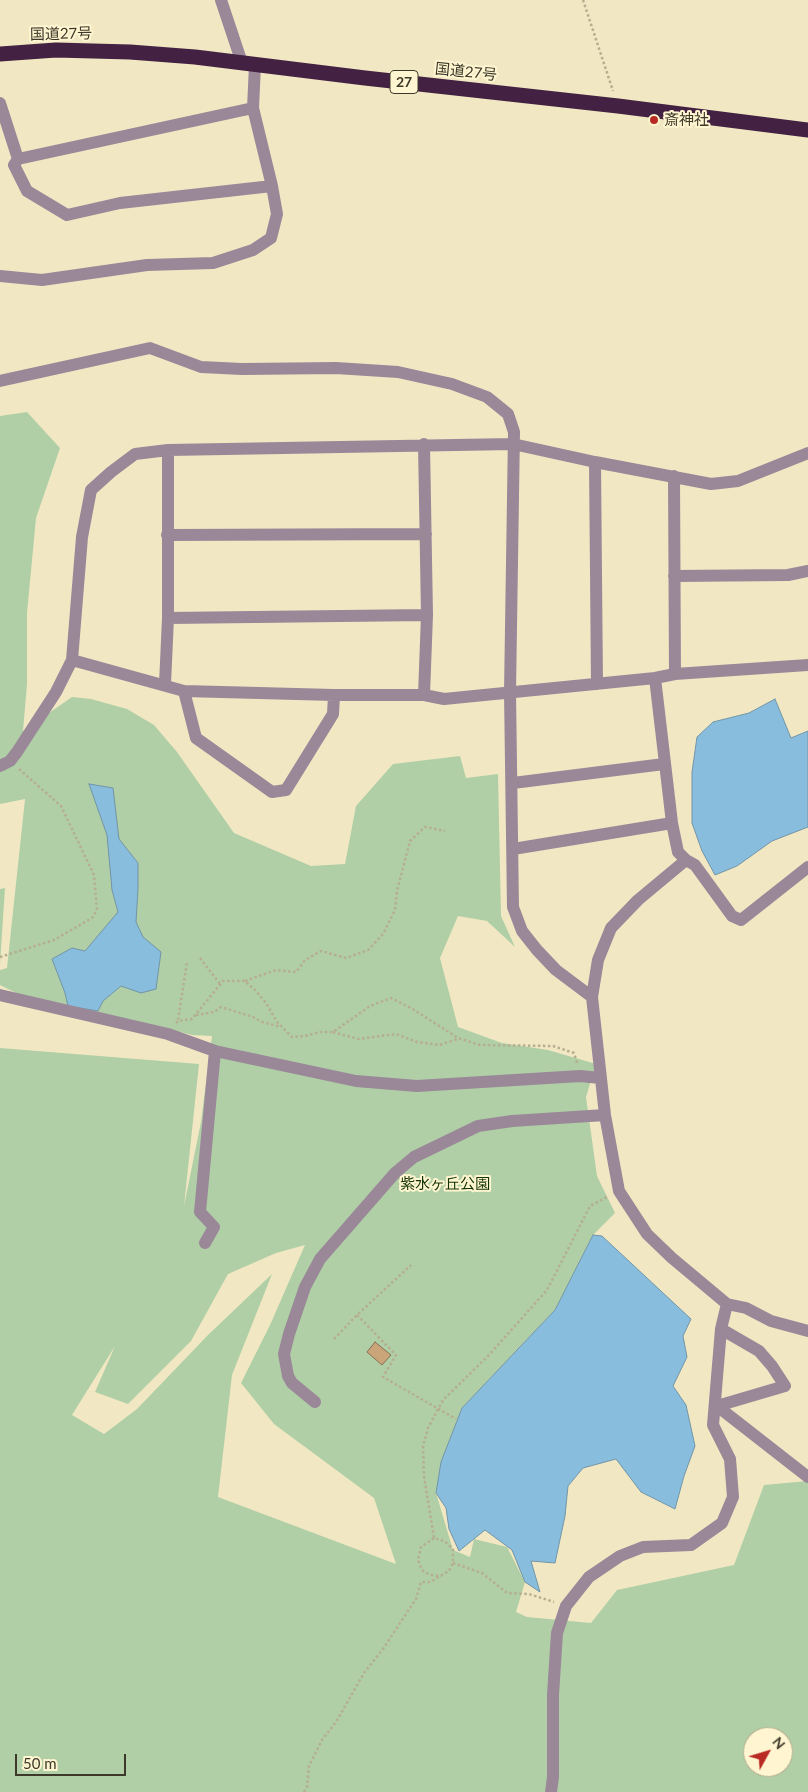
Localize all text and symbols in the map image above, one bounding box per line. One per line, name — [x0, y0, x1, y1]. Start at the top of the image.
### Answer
street label: 国道27号 — [30, 24, 92, 44]
street label: 国道27号 — [434, 60, 498, 84]
road number: 27 — [390, 70, 418, 94]
place label: 斎神社 — [664, 111, 709, 129]
marker: 斎神社 — [648, 114, 660, 126]
park label: 紫水ヶ丘公園 — [400, 1175, 490, 1193]
north arrow — [743, 1727, 793, 1777]
text: N — [769, 1733, 789, 1752]
scale bar — [18, 1744, 129, 1776]
text: 50 m — [23, 1754, 57, 1772]

